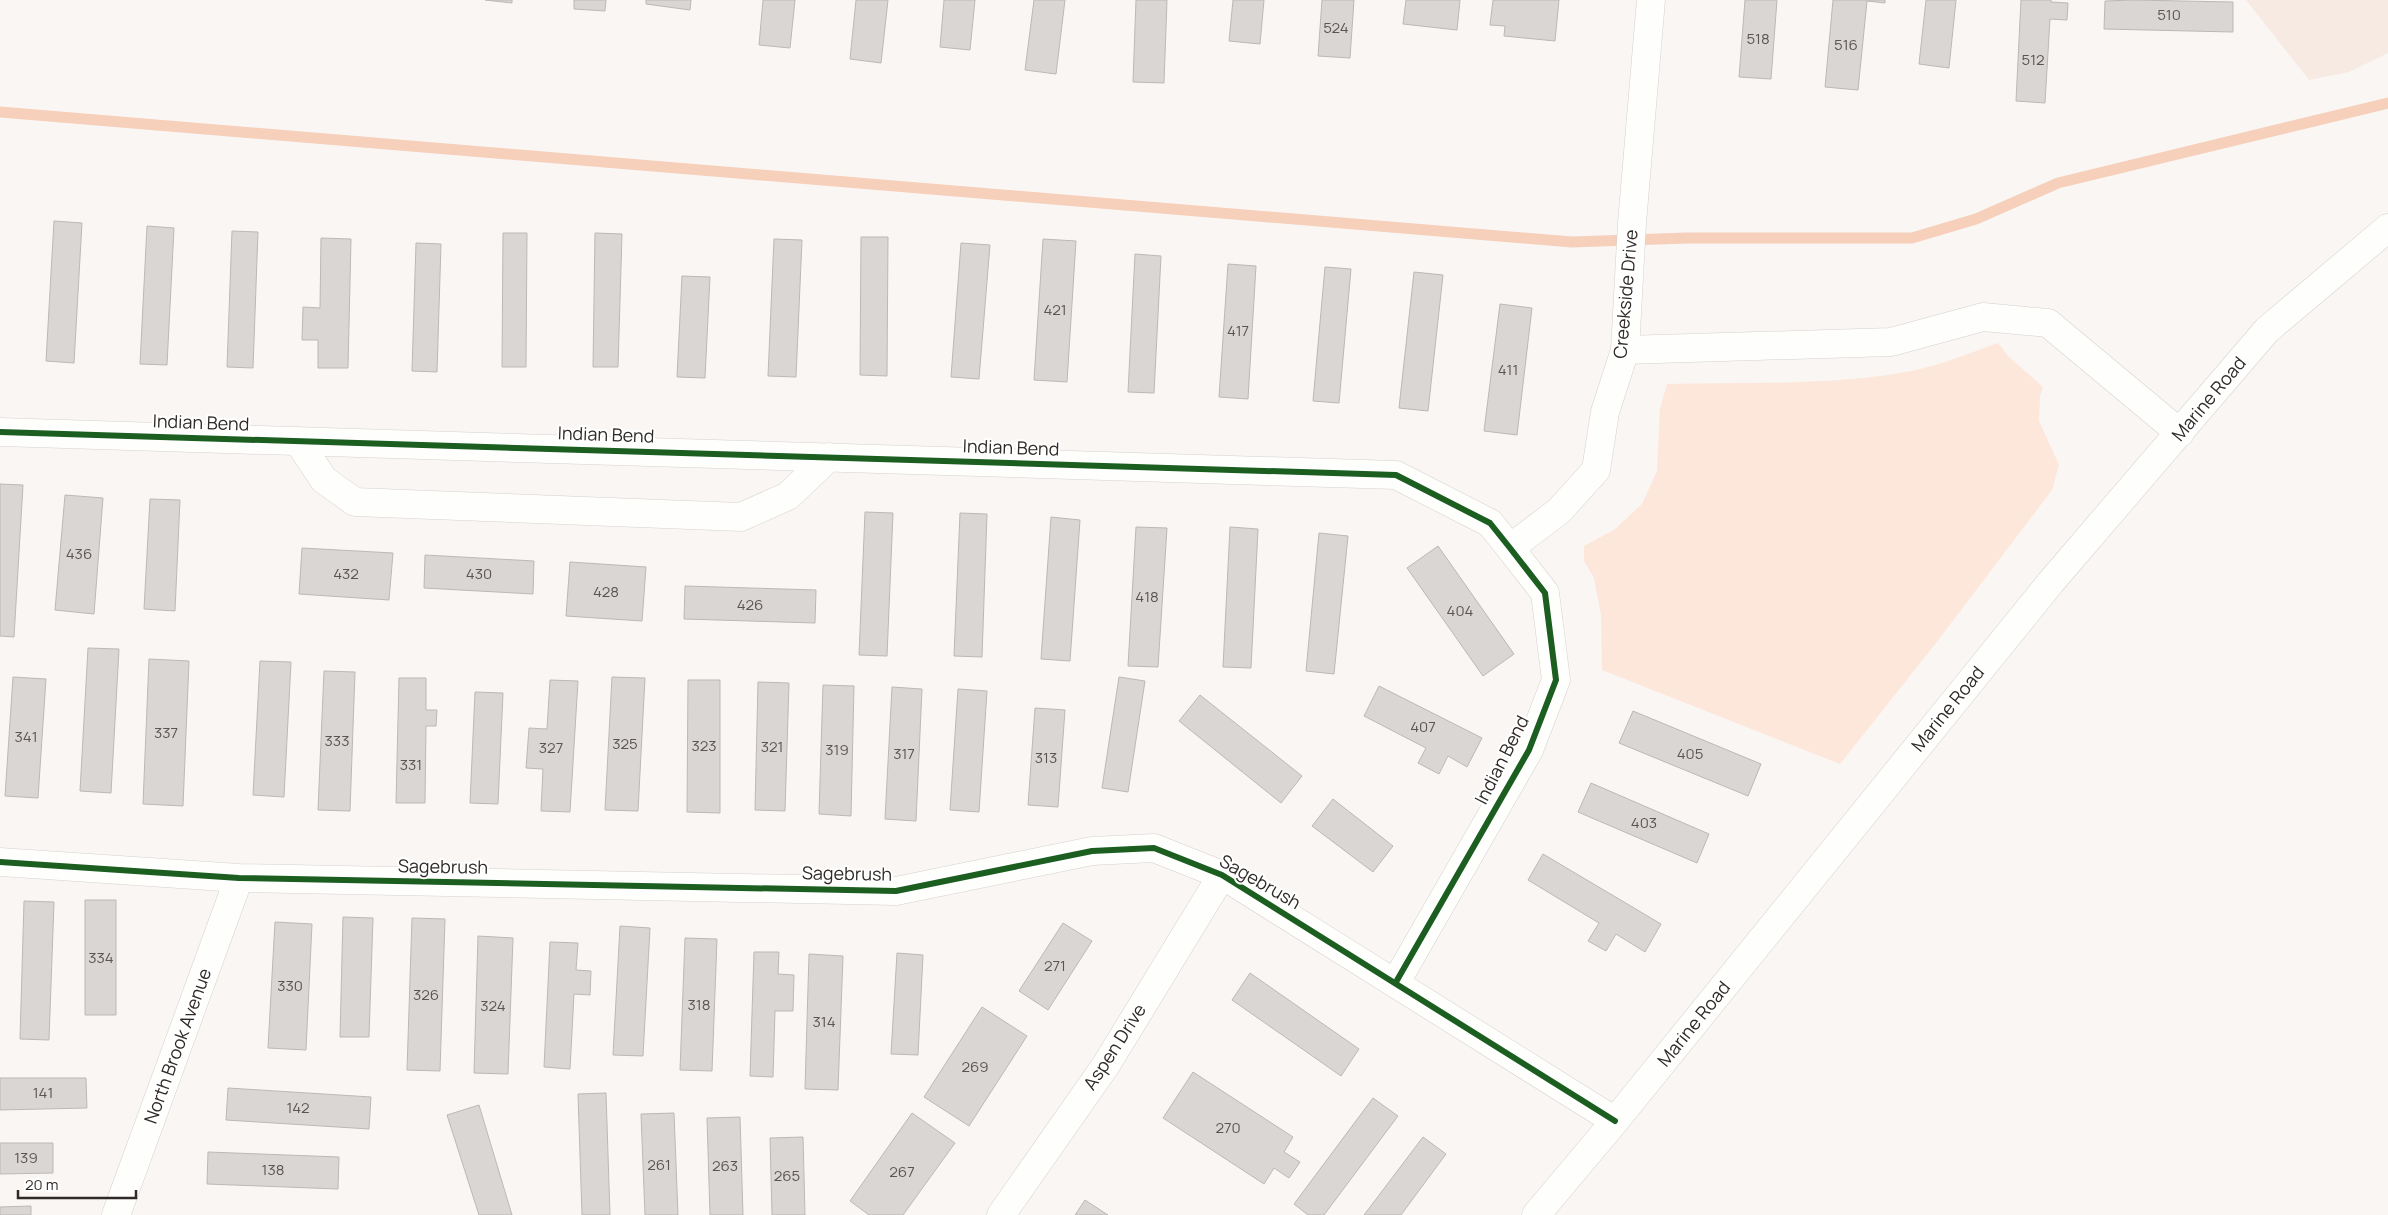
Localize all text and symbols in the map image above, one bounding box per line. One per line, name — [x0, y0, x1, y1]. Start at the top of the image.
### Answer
house number: 510 — [2157, 4, 2181, 25]
house number: 524 — [1323, 17, 1349, 38]
house number: 518 — [1746, 28, 1770, 49]
house number: 516 — [1834, 34, 1858, 55]
house number: 512 — [2021, 49, 2045, 70]
street label: Creekside Drive — [1607, 228, 1643, 359]
house number: 421 — [1043, 299, 1067, 320]
house number: 417 — [1227, 320, 1249, 341]
street label: Marine Road — [2166, 351, 2251, 446]
house number: 411 — [1498, 359, 1518, 380]
street label: Indian Bend — [152, 408, 250, 436]
street label: Indian Bend — [557, 420, 655, 448]
street label: Indian Bend — [962, 433, 1060, 461]
house number: 436 — [66, 543, 92, 564]
house number: 432 — [333, 563, 359, 584]
house number: 430 — [466, 563, 492, 584]
house number: 428 — [593, 581, 619, 602]
house number: 418 — [1135, 586, 1159, 607]
house number: 426 — [737, 594, 763, 615]
house number: 404 — [1447, 600, 1474, 621]
street label: Marine Road — [1905, 661, 1989, 756]
street label: Indian Bend — [1468, 711, 1534, 808]
house number: 407 — [1410, 716, 1436, 737]
house number: 337 — [154, 722, 178, 743]
house number: 341 — [15, 726, 38, 747]
house number: 333 — [325, 730, 349, 751]
house number: 325 — [612, 733, 638, 754]
house number: 323 — [691, 735, 717, 756]
house number: 321 — [761, 736, 783, 757]
house number: 327 — [539, 737, 563, 758]
house number: 319 — [825, 739, 849, 760]
house number: 317 — [893, 743, 915, 764]
house number: 405 — [1677, 743, 1703, 764]
house number: 313 — [1035, 747, 1057, 768]
house number: 331 — [400, 754, 422, 775]
house number: 403 — [1631, 812, 1657, 833]
street label: Sagebrush — [1215, 848, 1306, 914]
street label: Sagebrush — [398, 853, 488, 879]
street label: Sagebrush — [802, 860, 892, 886]
house number: 334 — [88, 947, 114, 968]
house number: 271 — [1044, 955, 1066, 976]
street label: North Brook Avenue — [138, 965, 216, 1127]
house number: 330 — [277, 975, 303, 996]
street label: Marine Road — [1651, 976, 1735, 1071]
house number: 326 — [413, 984, 439, 1005]
house number: 318 — [688, 994, 710, 1015]
house number: 324 — [480, 995, 506, 1016]
street label: Aspen Drive — [1077, 999, 1151, 1094]
house number: 314 — [813, 1011, 836, 1032]
house number: 269 — [961, 1056, 989, 1077]
house number: 141 — [33, 1082, 53, 1103]
house number: 142 — [286, 1097, 310, 1118]
house number: 270 — [1215, 1117, 1241, 1138]
house number: 139 — [14, 1147, 38, 1168]
house number: 261 — [647, 1154, 671, 1175]
house number: 263 — [712, 1155, 738, 1176]
house number: 138 — [262, 1159, 284, 1180]
house number: 267 — [889, 1161, 915, 1182]
house number: 265 — [774, 1165, 800, 1186]
scale bar — [18, 1168, 135, 1200]
text: 20 m — [25, 1174, 58, 1195]

